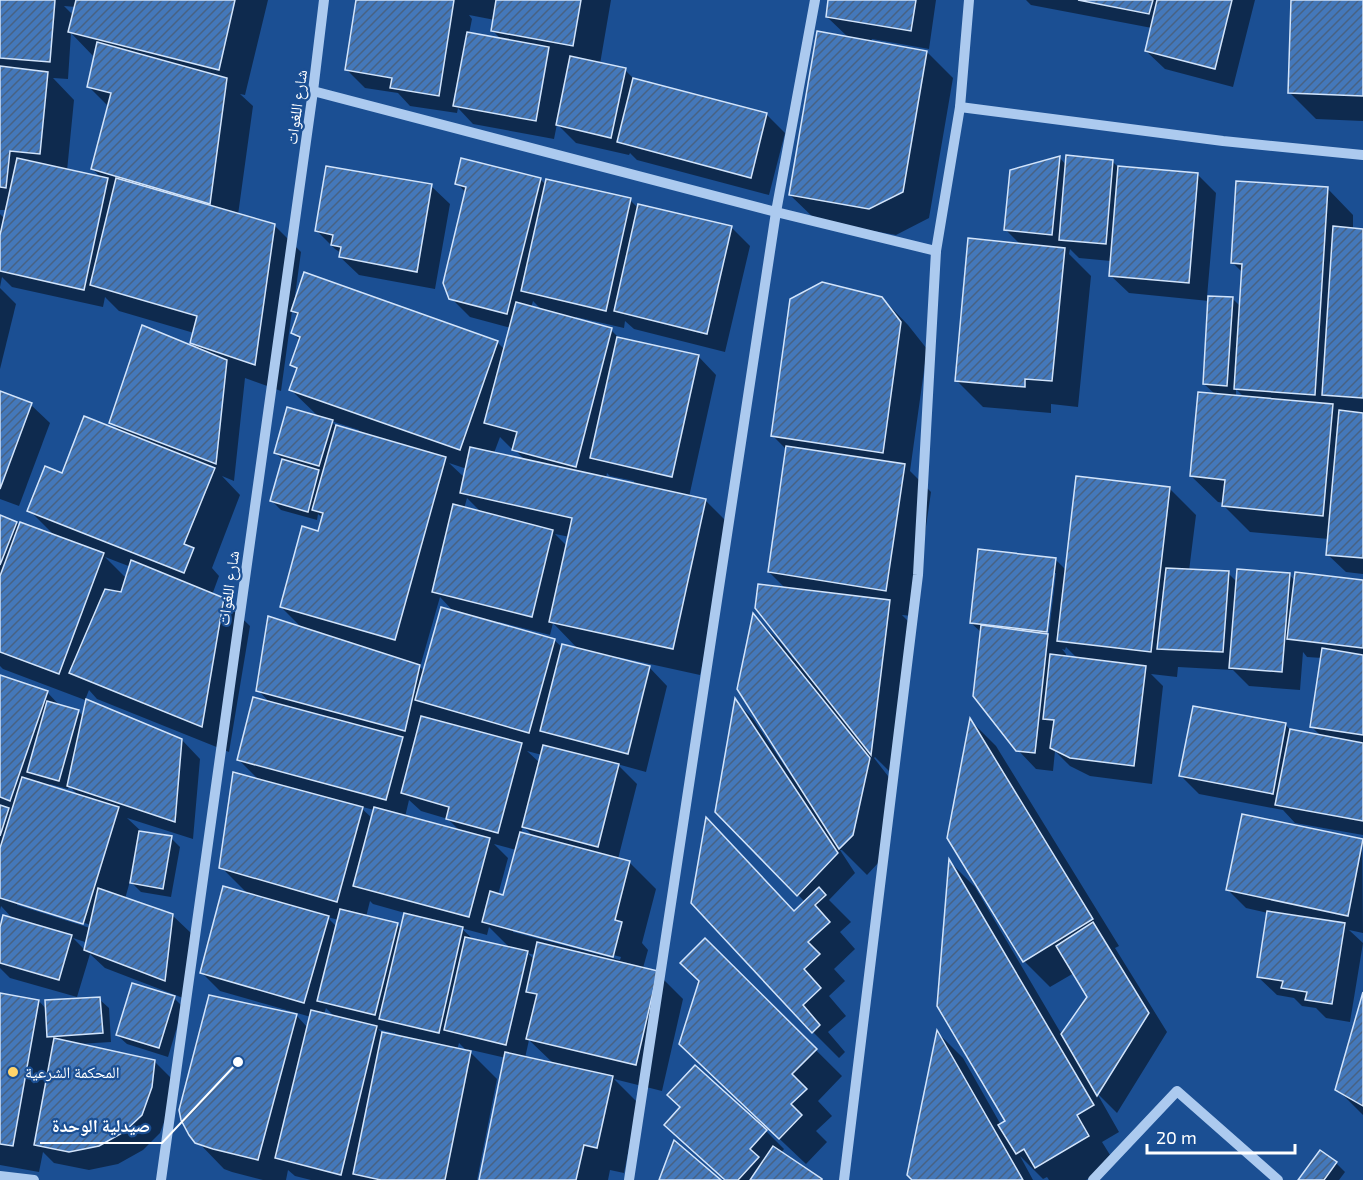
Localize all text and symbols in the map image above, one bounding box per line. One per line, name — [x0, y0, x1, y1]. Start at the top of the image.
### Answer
street label: شارع اللغوات — [281, 68, 312, 146]
street label: شارع اللغوات — [213, 549, 244, 627]
place label: المحكمة الشرعية — [25, 1062, 120, 1082]
marker: المحكمة الشرعية — [6, 1065, 20, 1079]
callout: صيدلية الوحدة — [40, 1107, 162, 1143]
text: صيدلية الوحدة — [52, 1114, 150, 1136]
scale bar — [1147, 1117, 1296, 1155]
text: 20 m — [1156, 1126, 1197, 1148]

